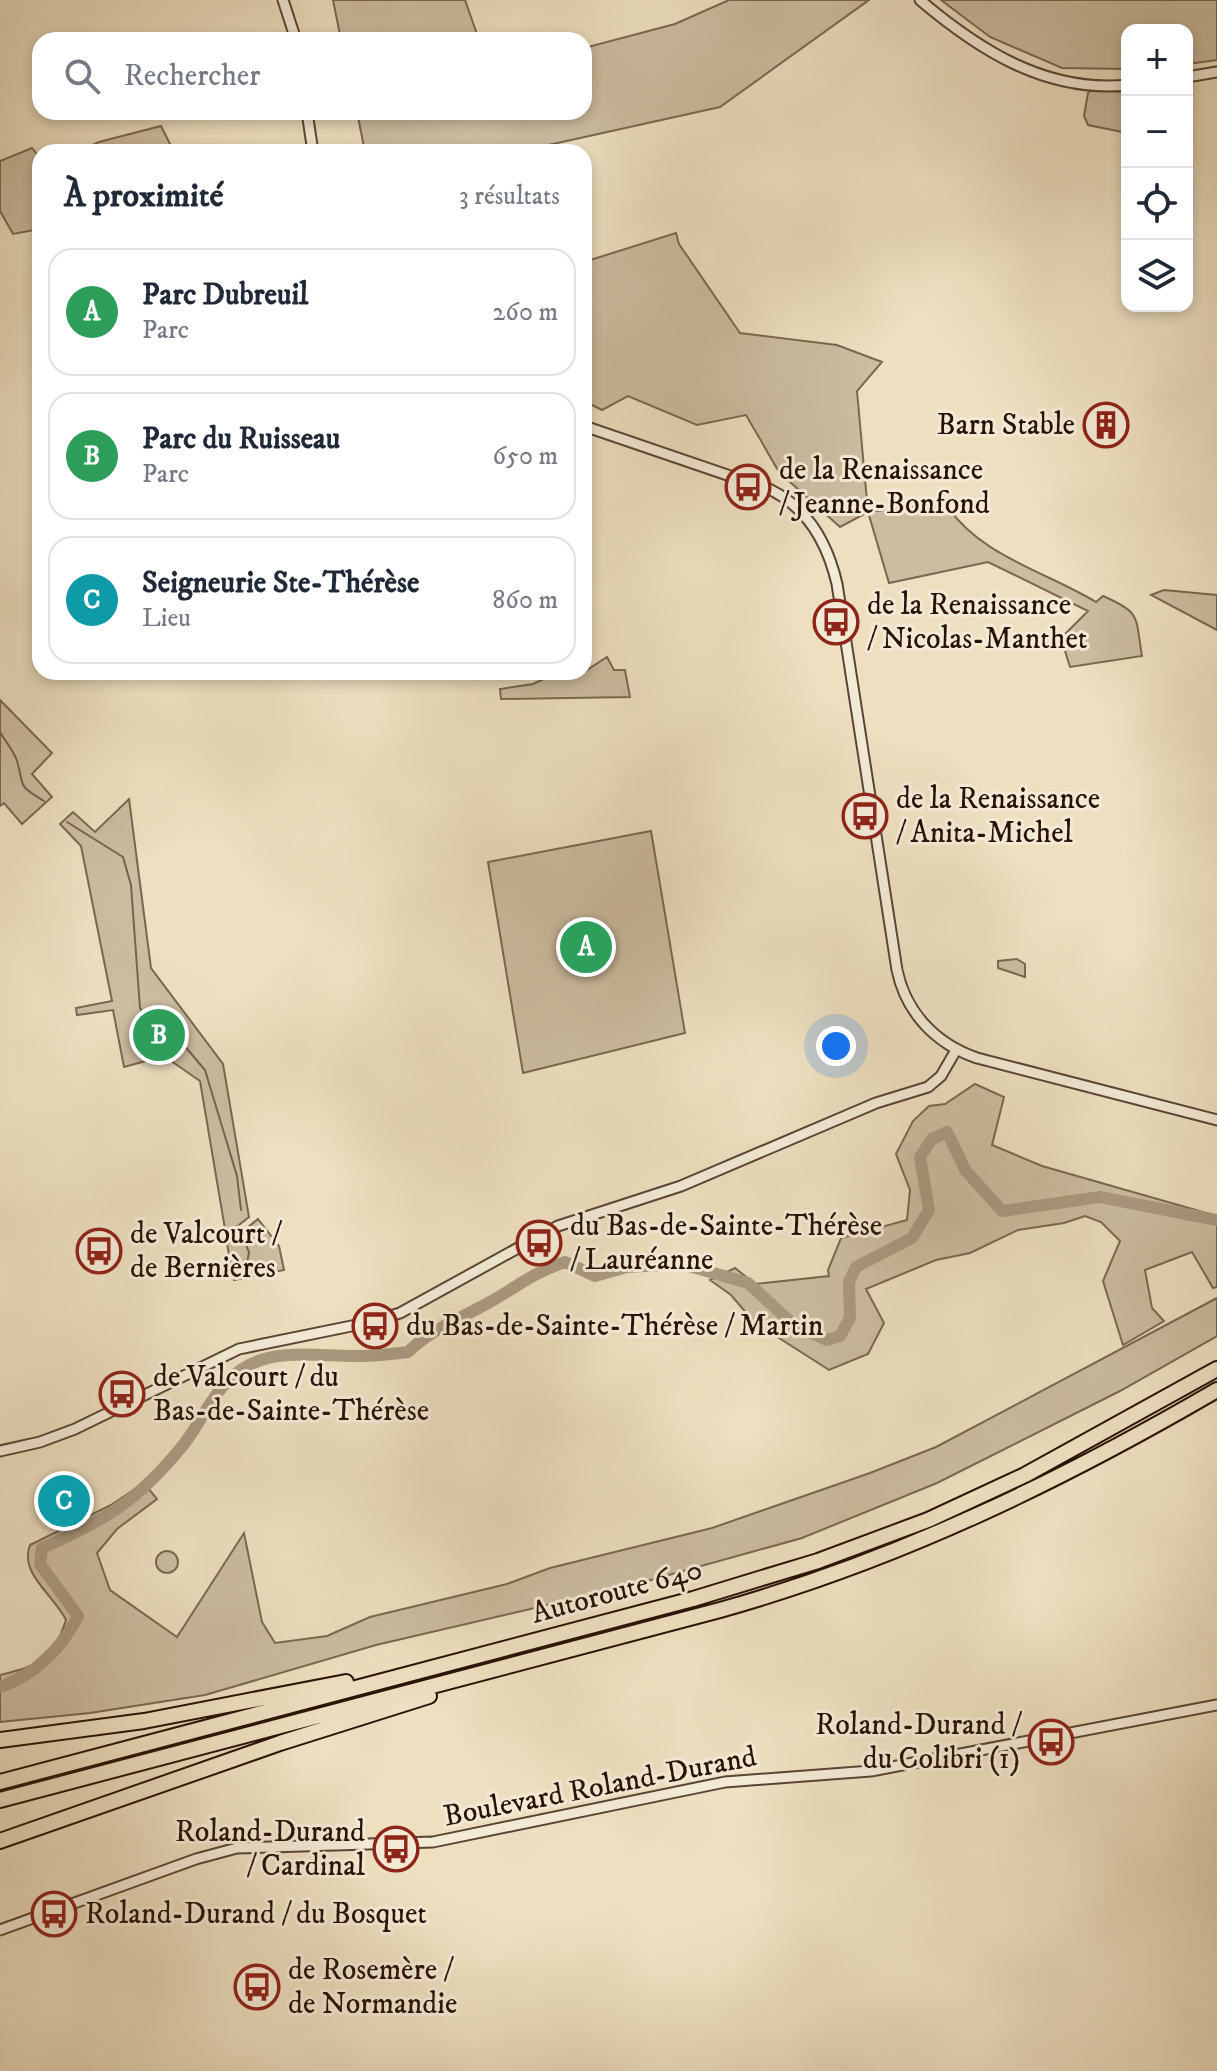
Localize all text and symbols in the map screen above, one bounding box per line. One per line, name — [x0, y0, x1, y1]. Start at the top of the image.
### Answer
map controls — [1121, 24, 1193, 312]
button: + — [1121, 24, 1193, 96]
search box — [32, 32, 592, 120]
icon: search — [60, 54, 104, 98]
text: Rechercher — [124, 58, 260, 95]
button: − — [1121, 96, 1193, 168]
button: locate — [1121, 168, 1193, 240]
text: À proximité — [64, 175, 224, 217]
text: 3 résultats — [459, 180, 560, 213]
button: layers — [1121, 240, 1193, 312]
text: Parc Dubreuil — [142, 277, 308, 314]
text: A — [84, 296, 100, 329]
text: 260 m — [493, 296, 558, 329]
text: Parc — [142, 314, 189, 347]
building icon: Barn Stable — [1082, 401, 1130, 449]
place label: Barn Stable — [937, 407, 1075, 444]
text: Parc du Ruisseau — [142, 421, 340, 458]
text: B — [84, 440, 100, 473]
text: 650 m — [492, 440, 558, 473]
place label: de la Renaissance / Jeanne-Bonfond — [779, 452, 990, 523]
text: Parc — [142, 458, 189, 491]
bus stop icon: de la Renaissance / Jeanne-Bonfond — [724, 463, 772, 511]
text: Seigneurie Ste-Thérèse — [142, 565, 419, 602]
text: C — [83, 584, 101, 617]
text: 860 m — [492, 584, 558, 617]
place label: de la Renaissance / Nicolas-Manthet — [867, 587, 1087, 658]
bus stop icon: de la Renaissance / Nicolas-Manthet — [812, 598, 860, 646]
text: Lieu — [142, 602, 191, 635]
place label: de la Renaissance / Anita-Michel — [896, 781, 1100, 852]
bus stop icon: de la Renaissance / Anita-Michel — [841, 792, 889, 840]
pin: A — [560, 917, 612, 977]
pin: B — [133, 1005, 185, 1065]
your location — [816, 1026, 856, 1066]
place label: du Bas-de-Sainte-Thérèse / Lauréanne — [570, 1208, 882, 1279]
place label: de Valcourt / de Bernières — [130, 1216, 283, 1287]
bus stop icon: du Bas-de-Sainte-Thérèse / Lauréanne — [515, 1219, 563, 1267]
bus stop icon: de Valcourt / de Bernières — [75, 1227, 123, 1275]
bus stop icon: du Bas-de-Sainte-Thérèse / Martin — [351, 1302, 399, 1350]
place label: du Bas-de-Sainte-Thérèse / Martin — [406, 1308, 824, 1345]
place label: de Valcourt / du Bas-de-Sainte-Thérèse — [153, 1359, 429, 1430]
bus stop icon: de Valcourt / du Bas-de-Sainte-Thérèse — [98, 1370, 146, 1418]
pin: C — [38, 1471, 90, 1531]
street label: Autoroute 640 — [527, 1551, 707, 1633]
place label: Roland-Durand / du Colibri (1) — [815, 1707, 1023, 1778]
bus stop icon: Roland-Durand / du Colibri (1) — [1027, 1718, 1075, 1766]
street label: Boulevard Roland-Durand — [440, 1739, 760, 1835]
place label: Roland-Durand / Cardinal — [175, 1814, 365, 1885]
bus stop icon: Roland-Durand / Cardinal — [372, 1825, 420, 1873]
bus stop icon: Roland-Durand / du Bosquet — [30, 1890, 78, 1938]
place label: Roland-Durand / du Bosquet — [85, 1896, 427, 1933]
place label: de Rosemère / de Normandie — [288, 1952, 457, 2023]
bus stop icon: de Rosemère / de Normandie — [233, 1963, 281, 2011]

